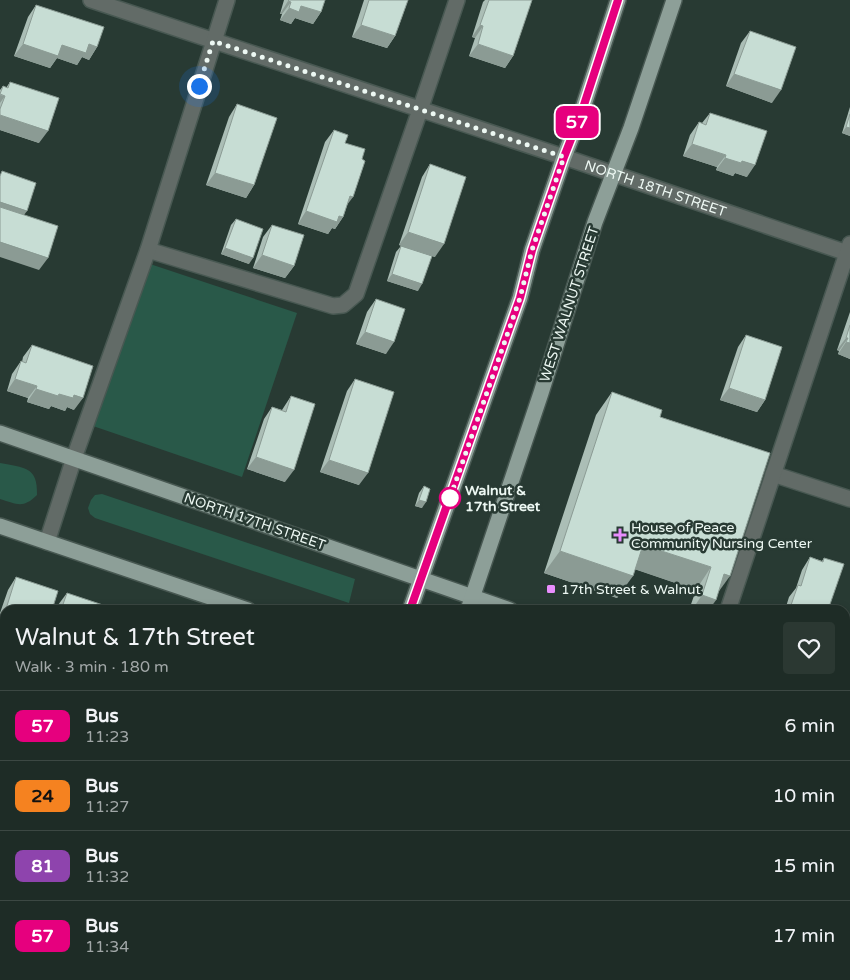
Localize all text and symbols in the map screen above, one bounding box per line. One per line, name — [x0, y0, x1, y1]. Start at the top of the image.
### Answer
your location — [187, 74, 212, 99]
line badge: 57 — [554, 106, 600, 138]
text: 57 — [566, 111, 588, 133]
street label: NORTH 18TH STREET — [582, 157, 729, 221]
street label: WEST WALNUT STREET — [536, 224, 603, 384]
place label: Walnut & 17th Street — [465, 482, 541, 515]
marker: Walnut & 17th Street — [439, 487, 461, 509]
street label: NORTH 17TH STREET — [182, 489, 328, 554]
place label: House of Peace Community Nursing Center — [631, 519, 813, 552]
marker: House of Peace Community Nursing Center — [613, 528, 627, 542]
place label: 17th Street & Walnut — [561, 581, 702, 598]
marker: 17th Street & Walnut — [545, 583, 557, 595]
button: heart — [783, 622, 835, 674]
text: Walnut & 17th Street — [15, 623, 255, 652]
text: Walk · 3 min · 180 m — [15, 657, 169, 677]
text: Bus — [85, 705, 119, 727]
text: 57 — [31, 715, 54, 737]
text: 6 min — [784, 715, 835, 737]
text: 11:23 — [85, 727, 129, 747]
text: Bus — [85, 775, 119, 797]
text: 24 — [31, 785, 54, 807]
text: 10 min — [772, 785, 835, 807]
text: 11:27 — [85, 797, 129, 817]
text: Bus — [85, 845, 119, 867]
text: 81 — [31, 855, 54, 877]
text: 15 min — [772, 855, 835, 877]
text: 11:32 — [85, 867, 129, 887]
text: Bus — [85, 915, 119, 937]
text: 57 — [31, 925, 54, 947]
text: 17 min — [772, 925, 835, 947]
text: 11:34 — [85, 937, 129, 957]

